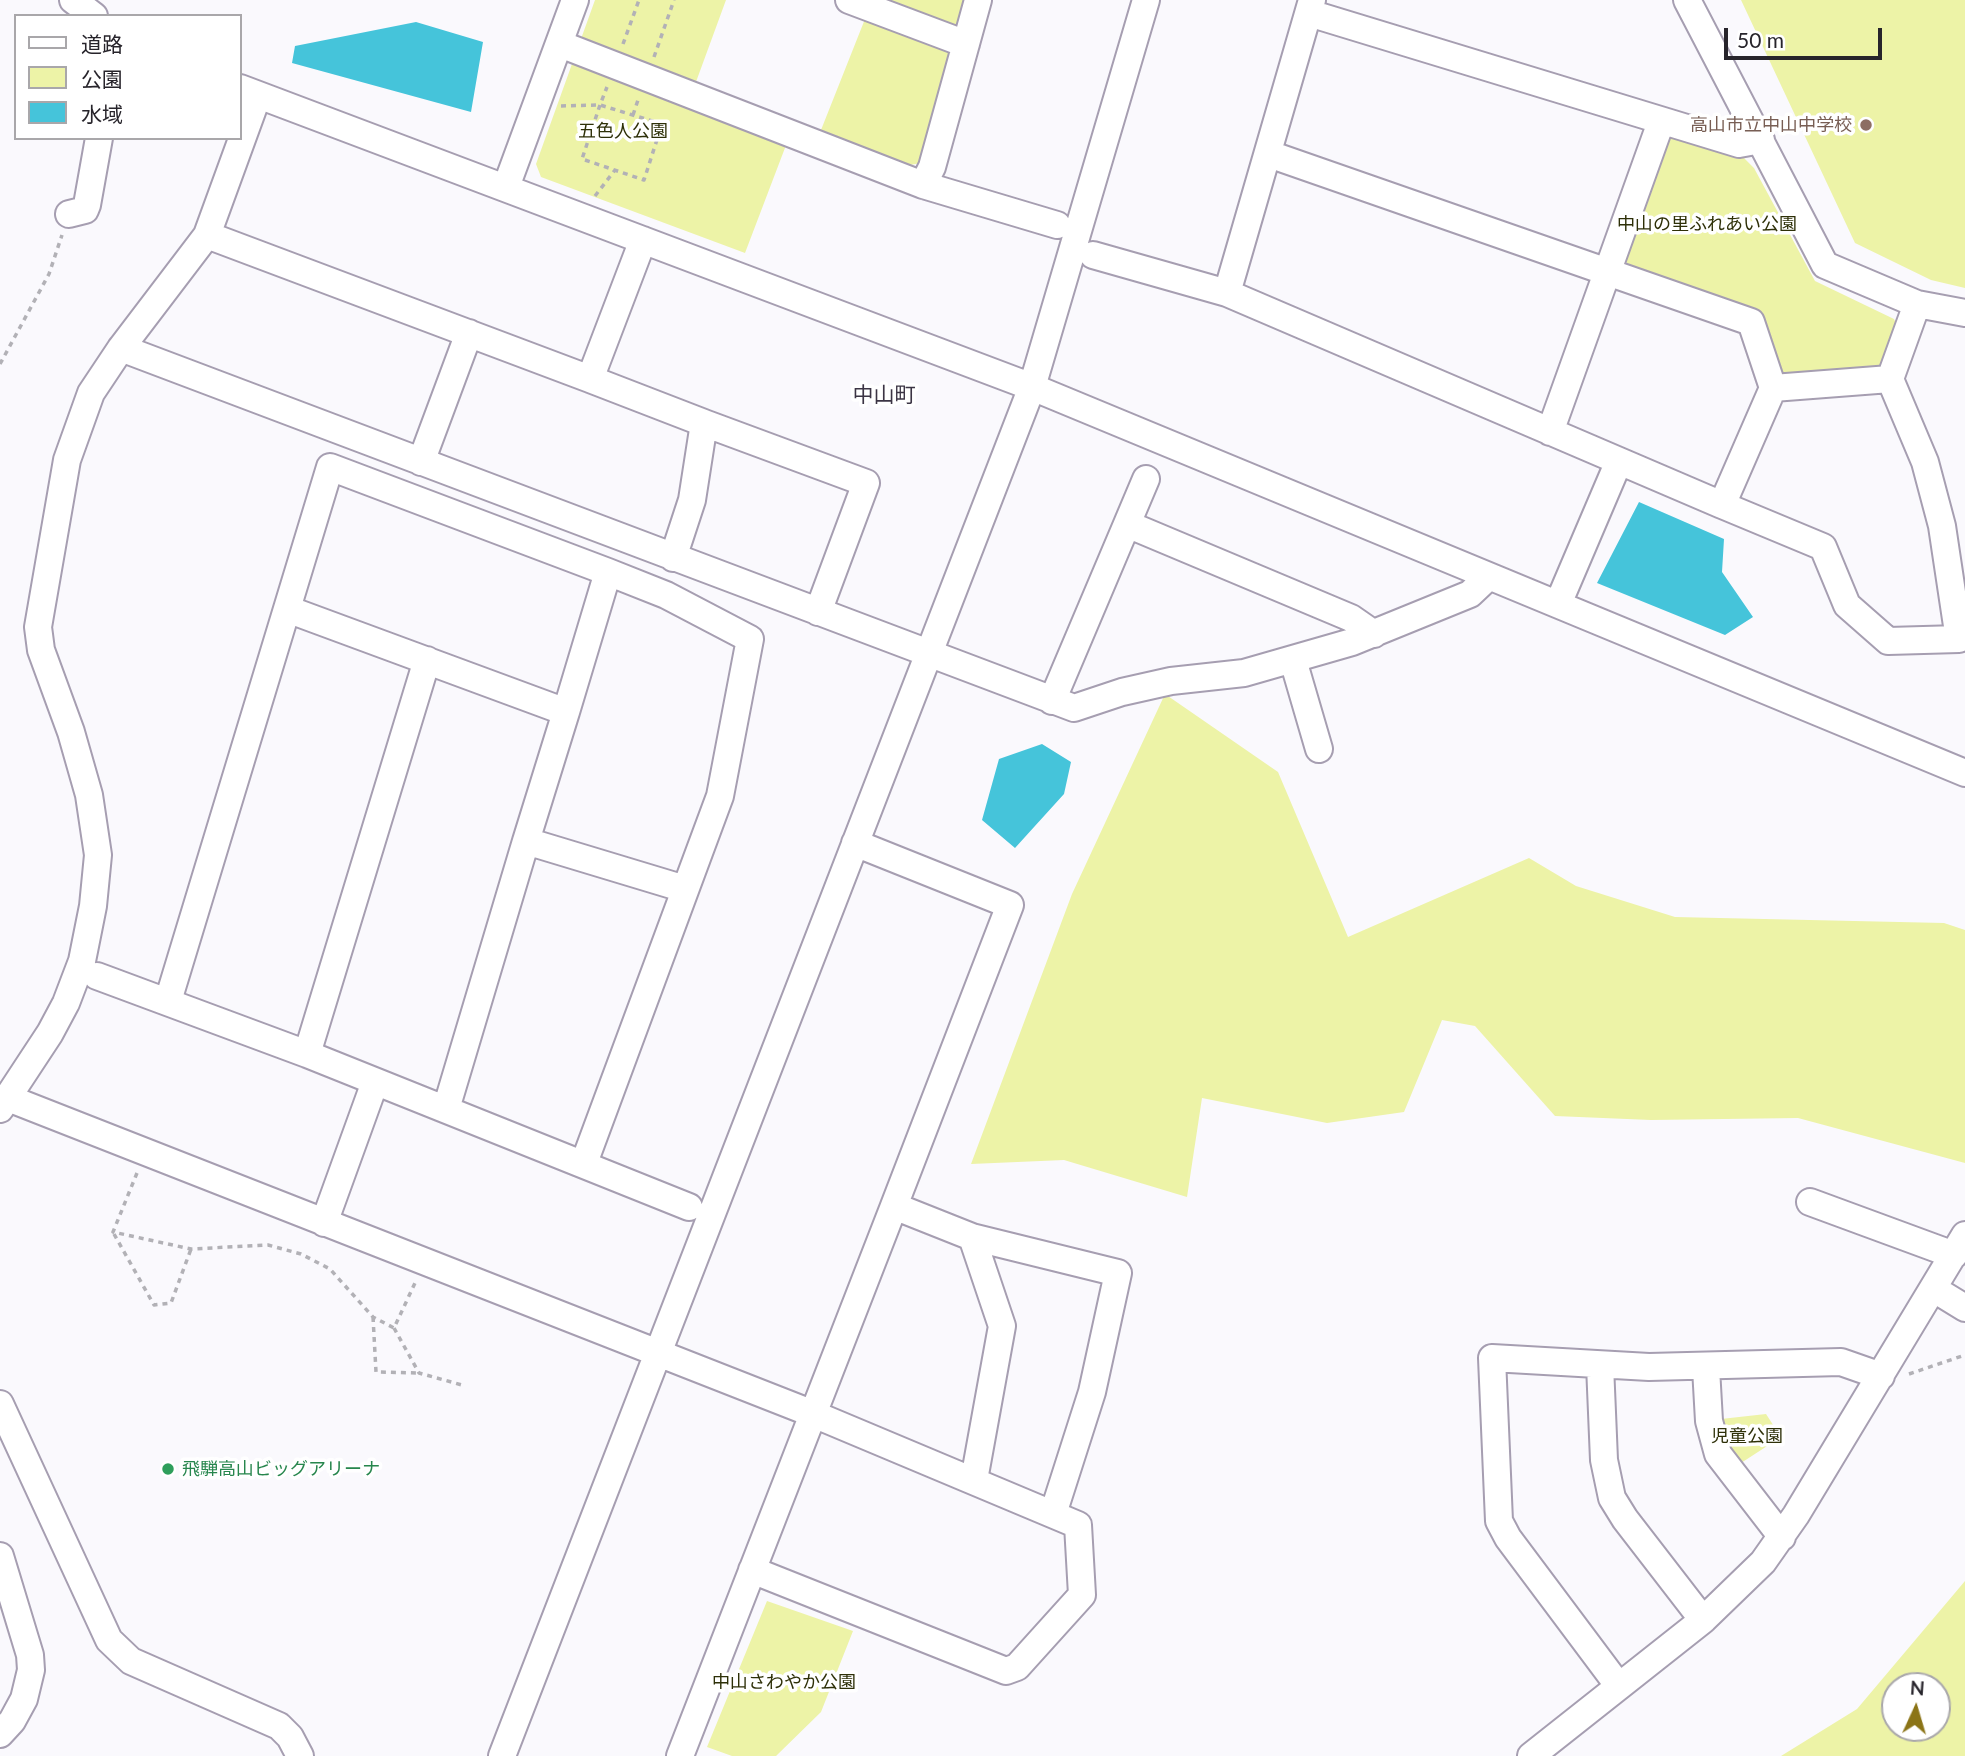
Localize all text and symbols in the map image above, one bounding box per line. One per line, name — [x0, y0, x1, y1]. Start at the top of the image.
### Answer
legend — [14, 14, 242, 140]
scale bar — [1727, 14, 1884, 58]
text: 50 m — [1737, 27, 1784, 52]
text: 道路 — [81, 31, 123, 56]
text: 公園 — [81, 66, 123, 91]
text: 水域 — [81, 101, 123, 126]
place label: 高山市立中山中学校 — [1690, 114, 1852, 136]
marker: 高山市立中山中学校 — [1858, 117, 1874, 133]
park label: 五色人公園 — [578, 120, 668, 142]
park label: 中山の里ふれあい公園 — [1617, 213, 1797, 235]
district label: 中山町 — [853, 382, 915, 408]
park label: 児童公園 — [1711, 1425, 1783, 1447]
place label: 飛騨高山ビッグアリーナ — [182, 1458, 380, 1480]
marker: 飛騨高山ビッグアリーナ — [160, 1461, 176, 1477]
park label: 中山さわやか公園 — [712, 1671, 856, 1693]
north arrow — [1881, 1672, 1951, 1742]
text: N — [1909, 1676, 1925, 1700]

